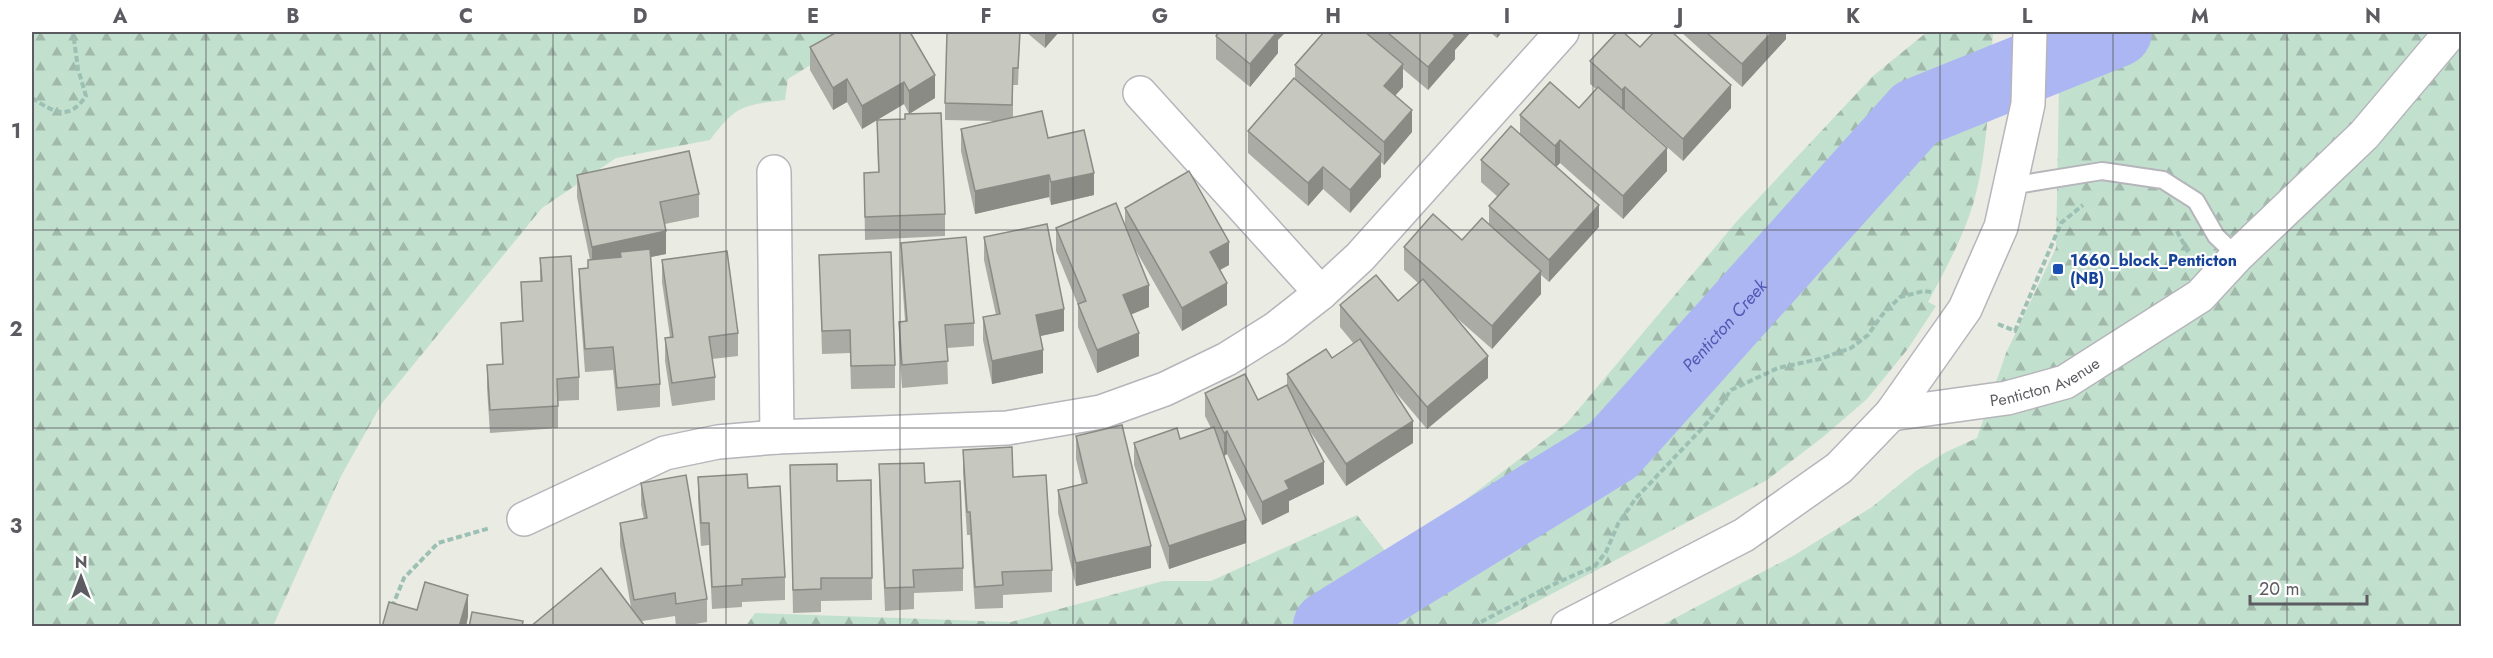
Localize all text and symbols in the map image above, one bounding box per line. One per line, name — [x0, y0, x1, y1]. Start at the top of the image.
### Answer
text: A — [112, 2, 128, 31]
text: B — [286, 2, 300, 31]
text: C — [459, 2, 473, 31]
text: D — [633, 2, 647, 31]
text: E — [807, 2, 819, 31]
text: F — [980, 2, 992, 31]
text: G — [1152, 2, 1168, 31]
text: H — [1325, 2, 1341, 31]
text: I — [1504, 2, 1510, 31]
text: J — [1673, 2, 1683, 31]
text: K — [1846, 2, 1860, 31]
text: L — [2022, 2, 2033, 31]
text: M — [2191, 2, 2209, 31]
text: N — [2365, 2, 2381, 31]
text: 1 — [11, 117, 21, 146]
place label: 1660_block_Penticton (NB) — [2070, 249, 2237, 290]
marker: 1660_block_Penticton (NB) — [2051, 262, 2065, 276]
water label: Penticton Creek — [1676, 273, 1774, 378]
text: 2 — [9, 315, 23, 344]
street label: Penticton Avenue — [1988, 352, 2104, 412]
text: 3 — [10, 512, 22, 541]
north arrow — [51, 547, 111, 607]
text: N — [75, 551, 87, 574]
scale bar — [2250, 568, 2367, 606]
text: 20 m — [2259, 576, 2299, 602]

